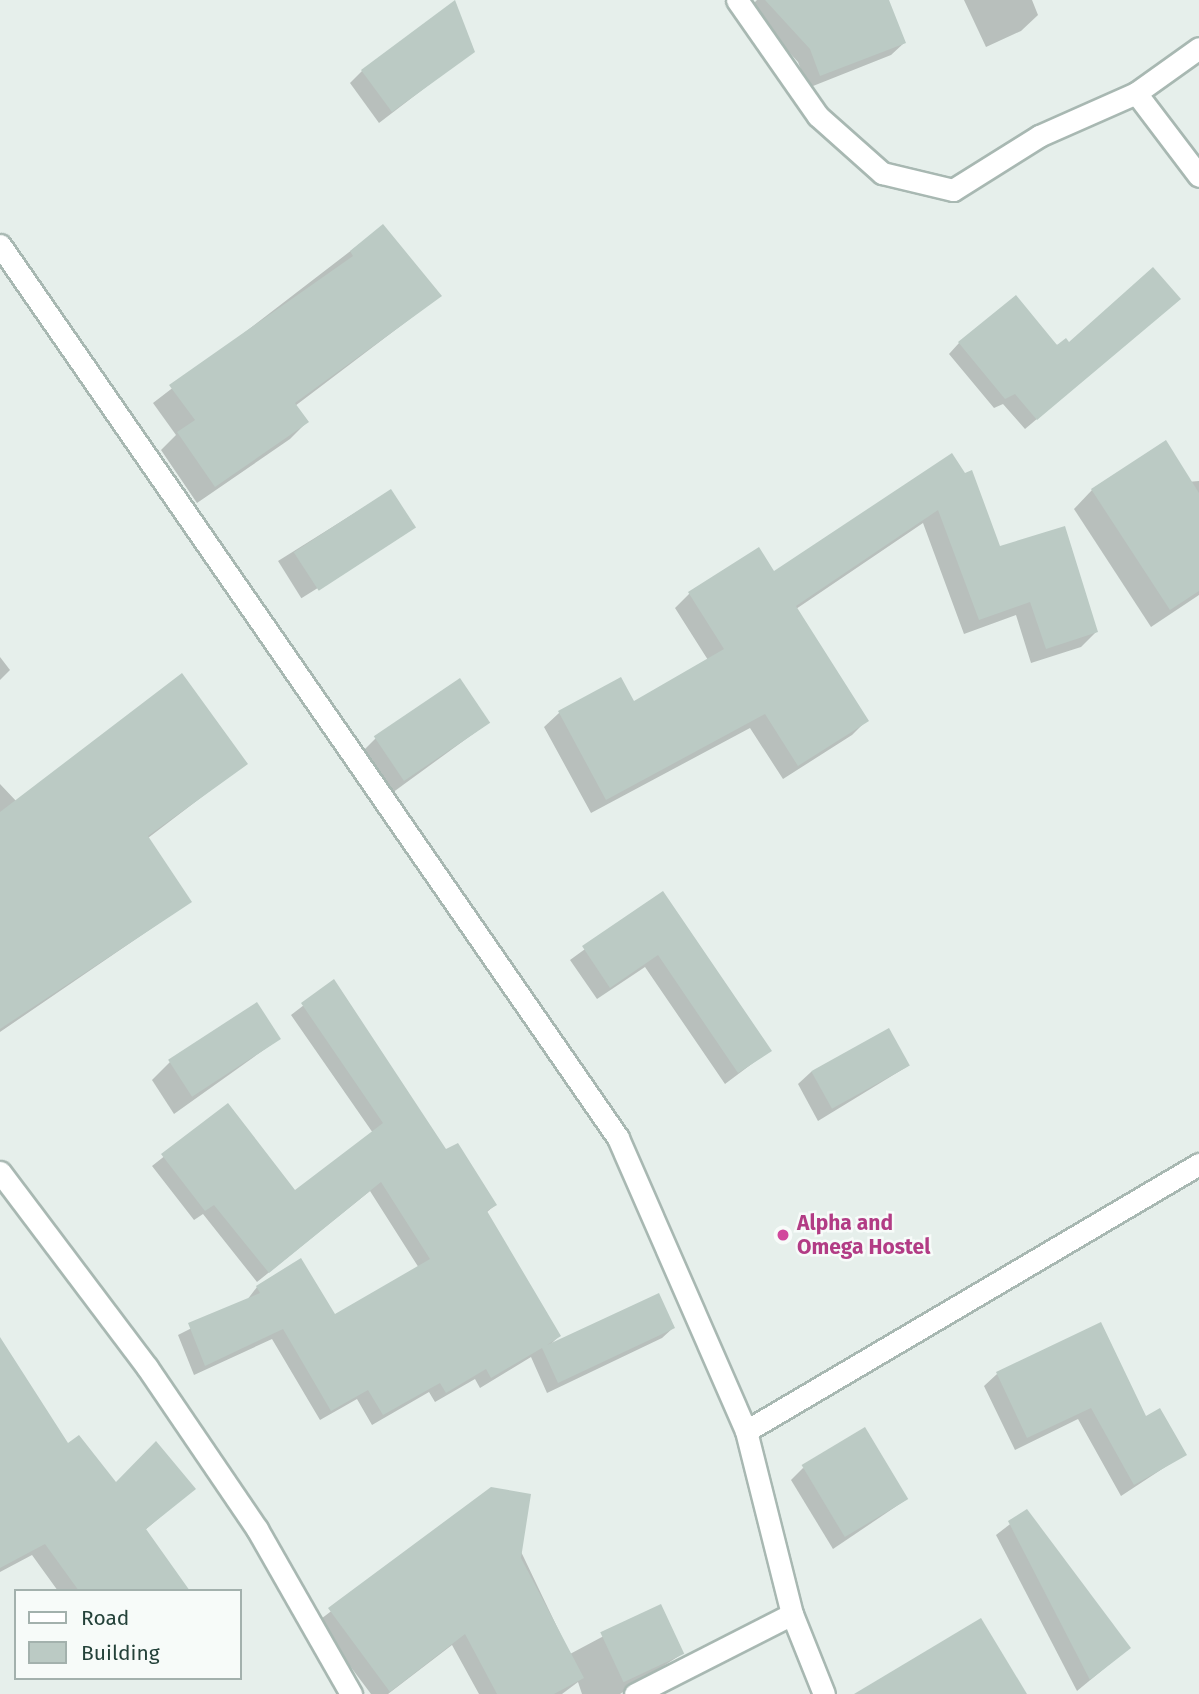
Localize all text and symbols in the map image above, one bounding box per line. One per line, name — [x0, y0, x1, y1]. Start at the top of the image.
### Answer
place label: Alpha and Omega Hostel — [797, 1210, 930, 1260]
marker: Alpha and Omega Hostel — [775, 1227, 791, 1243]
legend — [14, 1589, 242, 1680]
text: Road — [81, 1605, 129, 1631]
text: Building — [81, 1640, 160, 1666]

